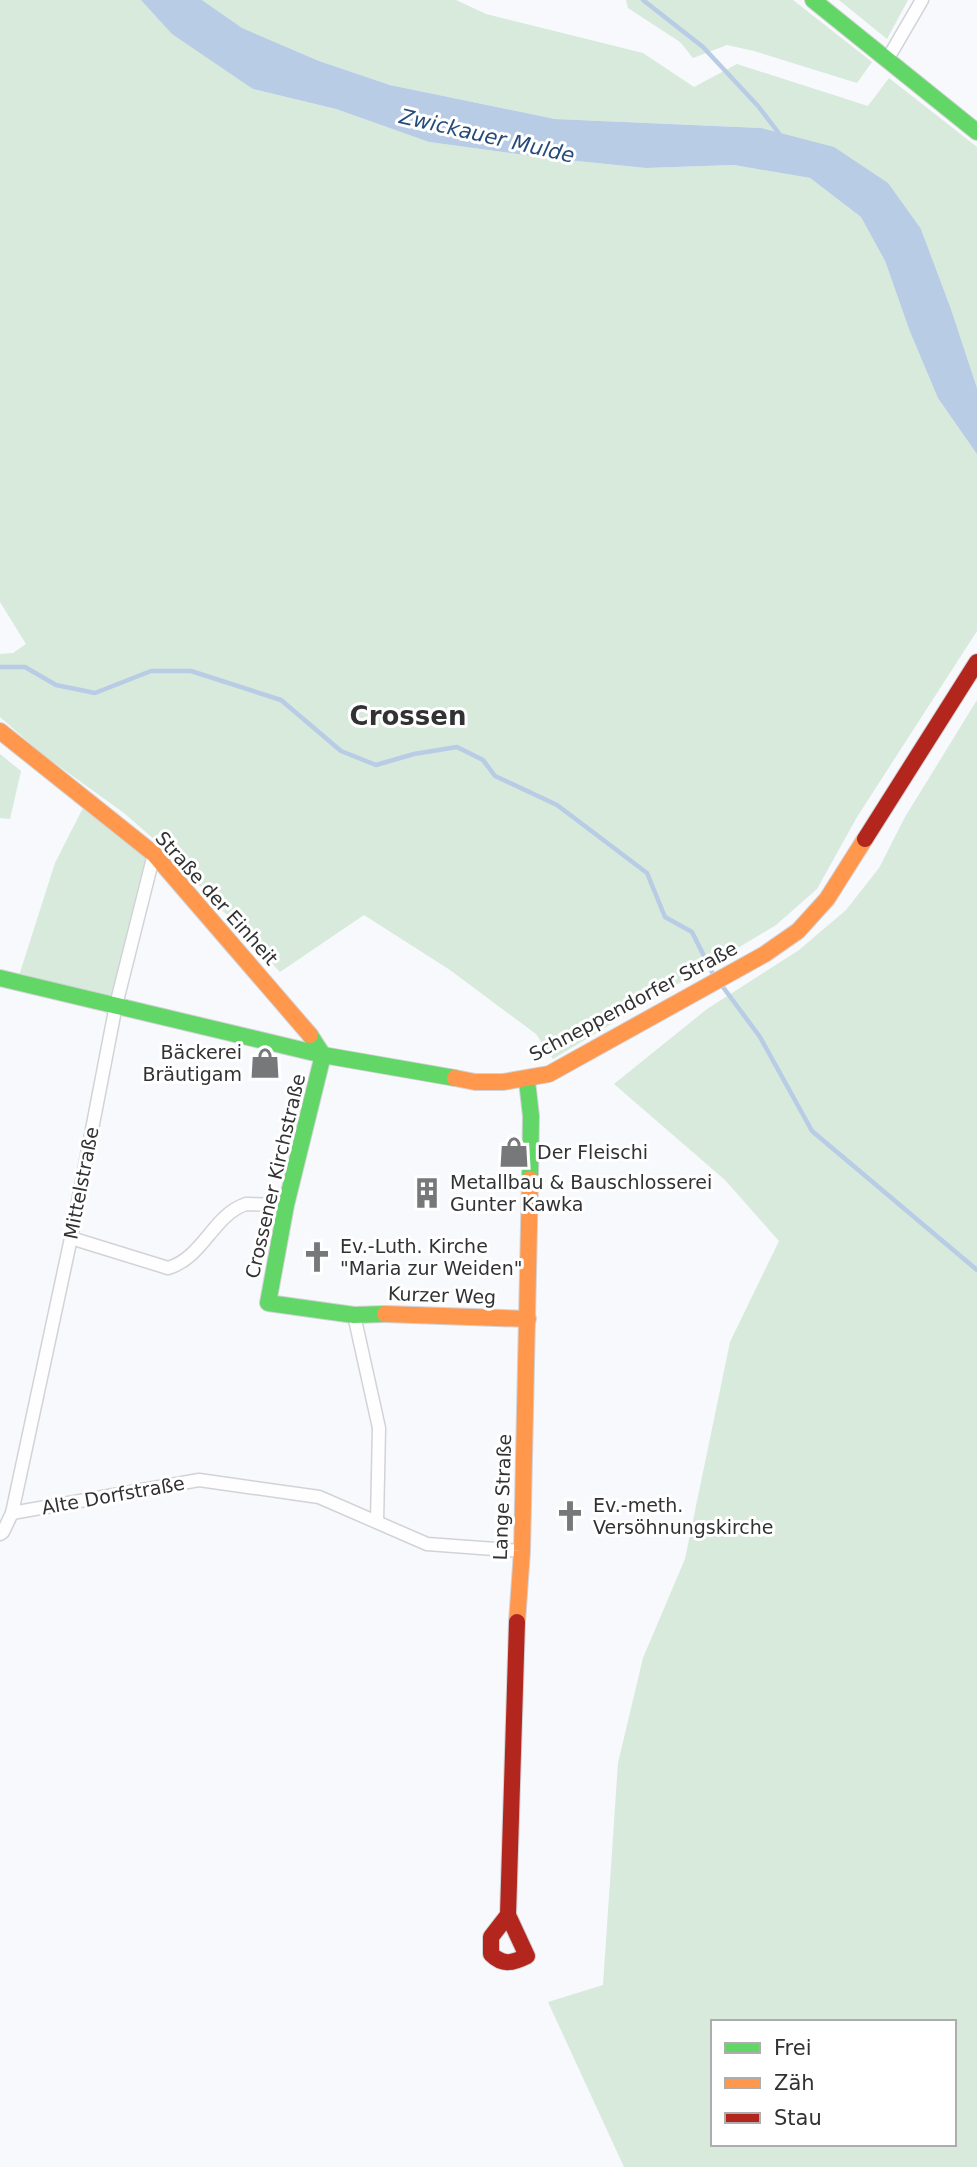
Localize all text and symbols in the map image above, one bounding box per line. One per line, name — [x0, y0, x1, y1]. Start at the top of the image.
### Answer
water label: Zwickauer Mulde — [396, 104, 577, 168]
district label: Crossen — [350, 701, 466, 731]
street label: Straße der Einheit — [151, 827, 283, 969]
street label: Schneppendorfer Straße — [525, 937, 741, 1065]
place label: Bäckerei Bräutigam — [143, 1041, 242, 1085]
shop icon: Bäckerei Bräutigam — [248, 1046, 282, 1080]
street label: Crossener Kirchstraße — [241, 1071, 309, 1281]
street label: Mittelstraße — [59, 1125, 103, 1241]
shop icon: Der Fleischi — [497, 1135, 531, 1169]
place label: Der Fleischi — [537, 1141, 648, 1163]
place label: Metallbau & Bauschlosserei Gunter Kawka — [450, 1171, 712, 1215]
building icon: Metallbau & Bauschlosserei Gunter Kawka — [410, 1176, 444, 1210]
place label: Ev.-Luth. Kirche "Maria zur Weiden" — [340, 1235, 523, 1279]
church icon: Ev.-Luth. Kirche "Maria zur Weiden" — [300, 1240, 334, 1274]
street label: Kurzer Weg — [387, 1282, 497, 1308]
street label: Lange Straße — [489, 1433, 515, 1561]
street label: Alte Dorfstraße — [40, 1472, 186, 1518]
place label: Ev.-meth. Versöhnungskirche — [593, 1494, 774, 1538]
church icon: Ev.-meth. Versöhnungskirche — [553, 1499, 587, 1533]
legend — [711, 2020, 956, 2146]
text: Frei — [774, 2036, 811, 2060]
text: Zäh — [774, 2071, 815, 2095]
text: Stau — [774, 2106, 822, 2130]

